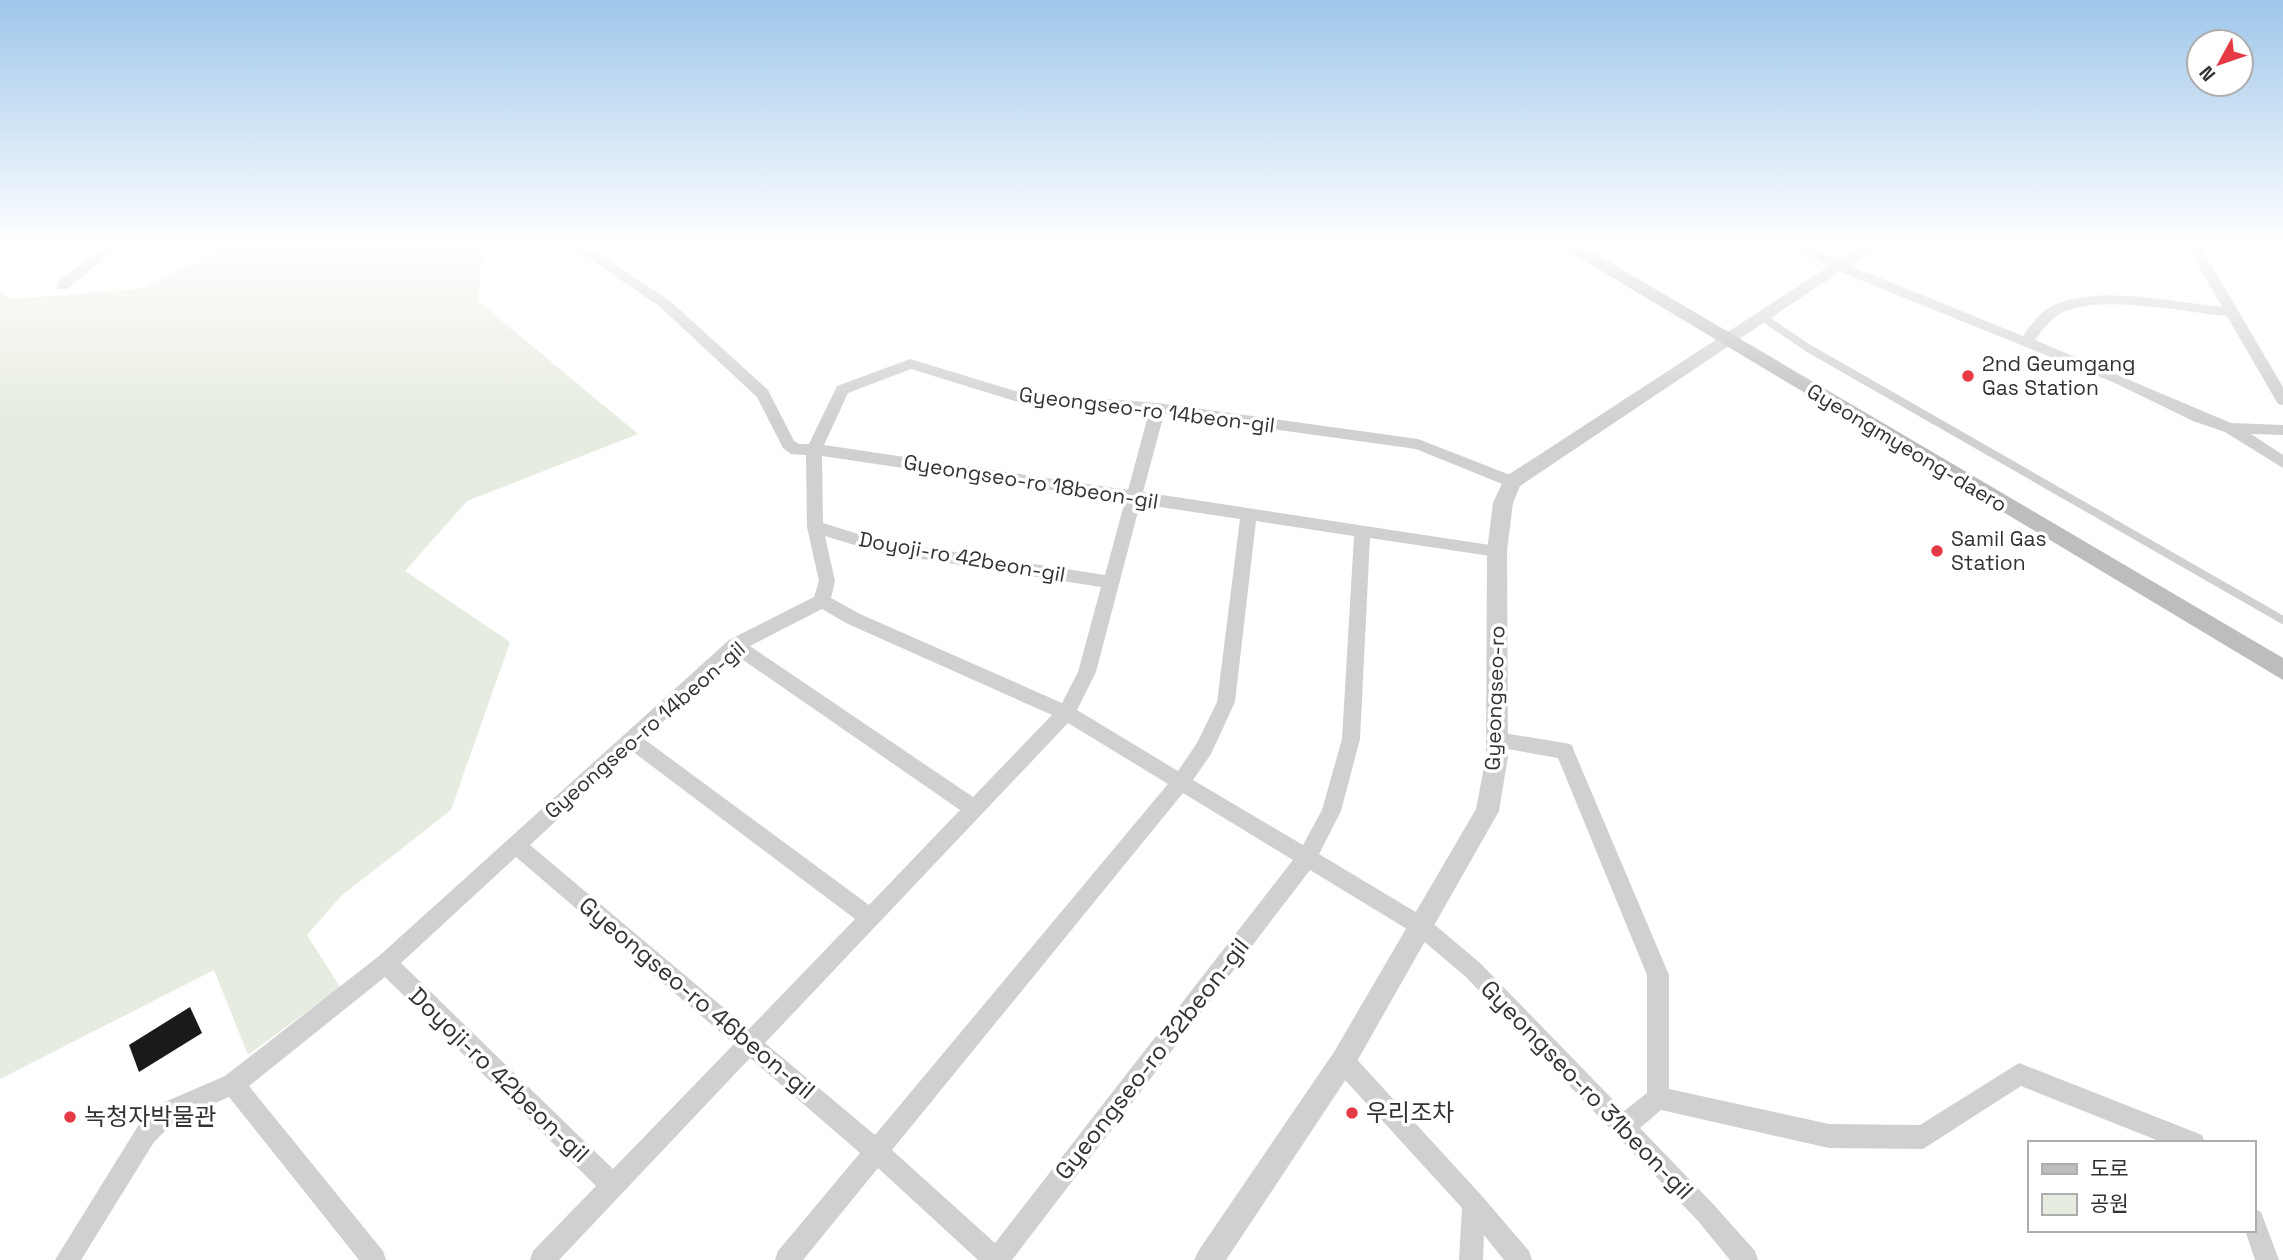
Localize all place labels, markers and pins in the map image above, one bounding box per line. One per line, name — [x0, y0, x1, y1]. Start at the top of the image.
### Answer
place label: 2nd Geumgang Gas Station — [1982, 350, 2136, 401]
marker: 2nd Geumgang Gas Station — [1960, 368, 1976, 384]
place label: Samil Gas Station — [1951, 525, 2047, 576]
marker: Samil Gas Station — [1929, 543, 1945, 559]
place label: 우리조차 — [1366, 1097, 1454, 1128]
place label: 녹청자박물관 — [84, 1101, 216, 1132]
marker: 우리조차 — [1344, 1105, 1360, 1121]
marker: 녹청자박물관 — [62, 1109, 78, 1125]

